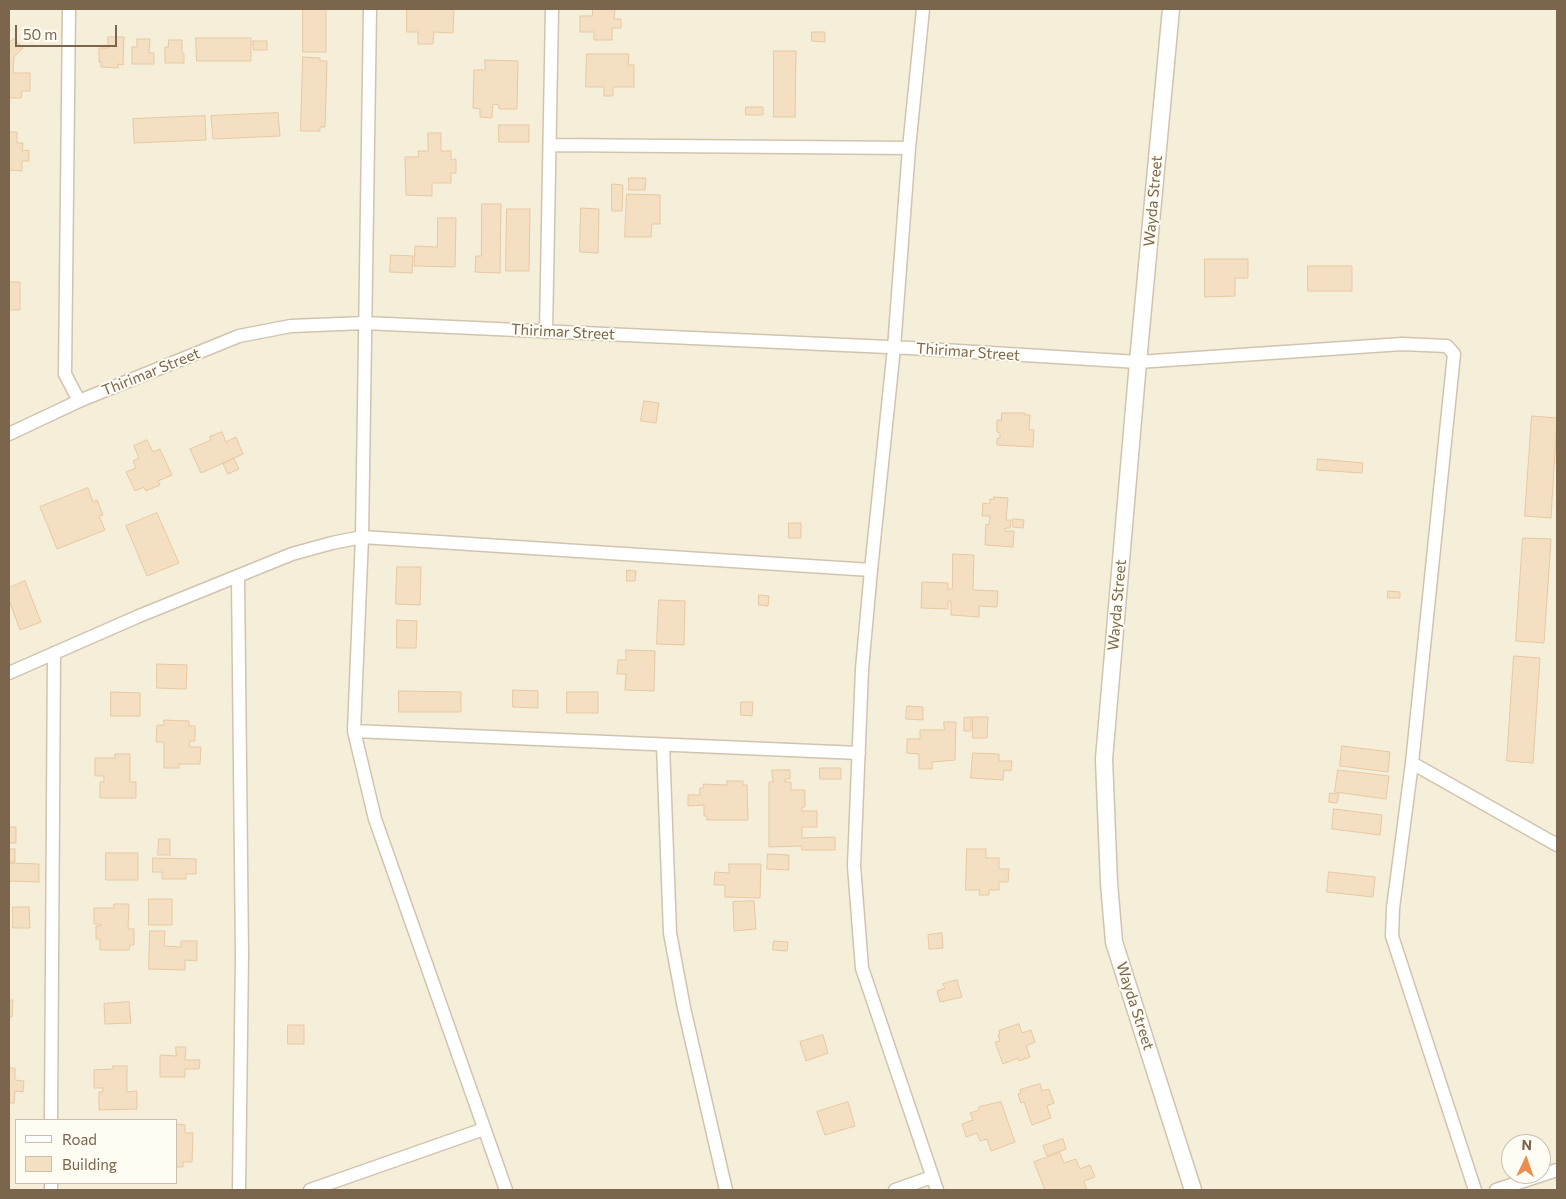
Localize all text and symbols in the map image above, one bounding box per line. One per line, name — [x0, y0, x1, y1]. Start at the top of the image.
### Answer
scale bar — [18, 15, 120, 47]
text: 50 m — [23, 25, 57, 43]
street label: Wayda Street — [1140, 155, 1166, 247]
street label: Thirimar Street — [511, 320, 615, 344]
street label: Thirimar Street — [915, 339, 1021, 365]
street label: Thirimar Street — [99, 344, 203, 400]
street label: Wayda Street — [1104, 559, 1130, 651]
street label: Wayda Street — [1112, 960, 1158, 1052]
legend — [15, 1119, 178, 1184]
text: Road — [62, 1130, 97, 1148]
north arrow — [1501, 1134, 1551, 1184]
text: N — [1521, 1136, 1532, 1153]
text: Building — [62, 1155, 117, 1173]

